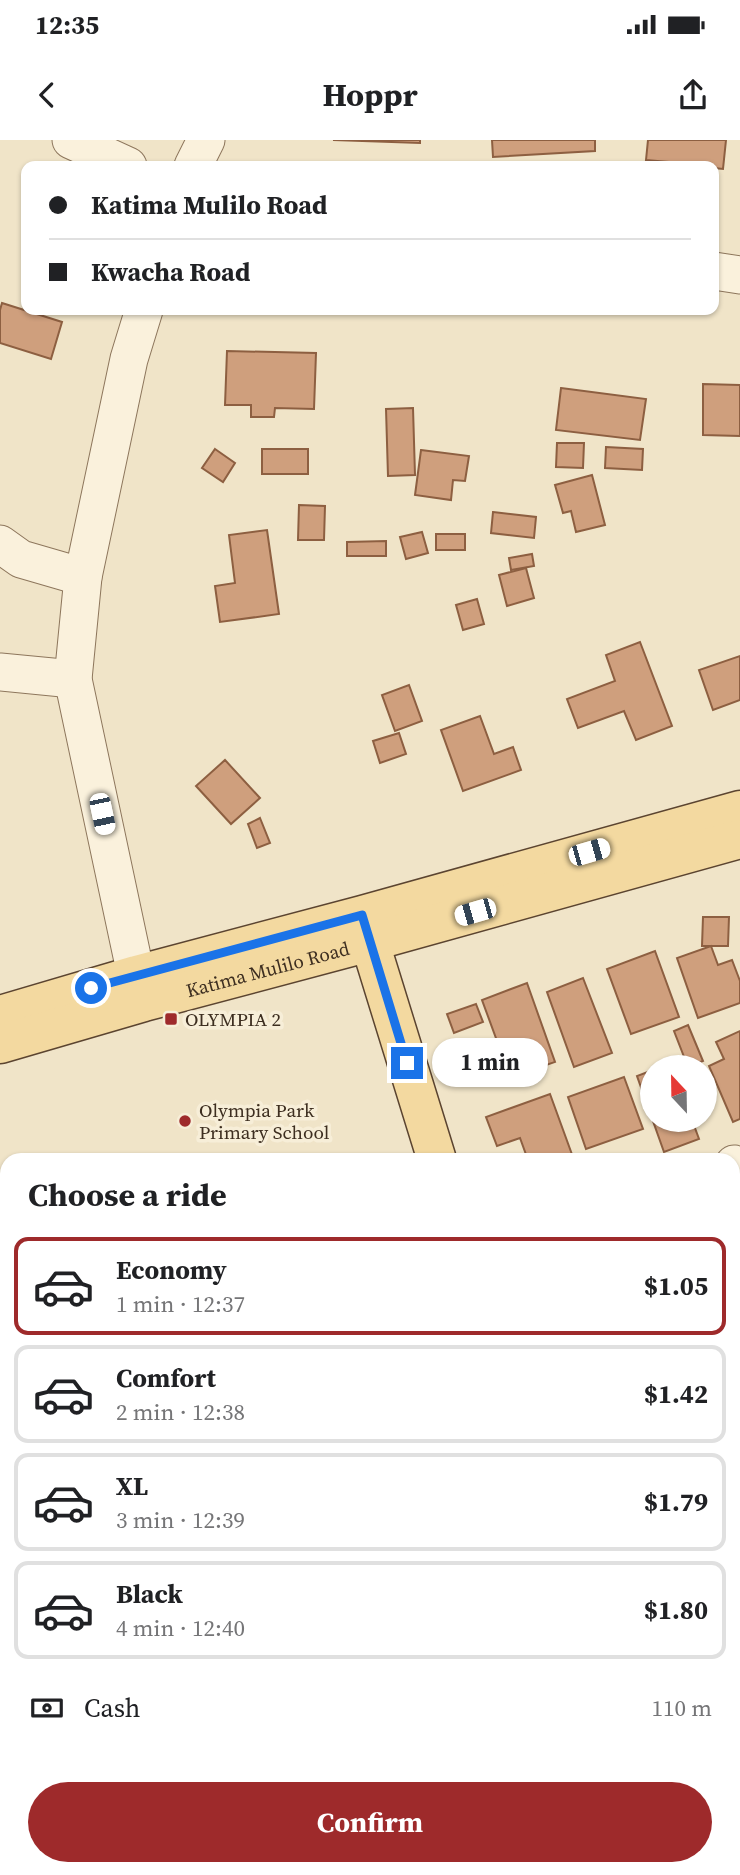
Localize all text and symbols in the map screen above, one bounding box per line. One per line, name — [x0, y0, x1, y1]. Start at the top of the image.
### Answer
text: 12:35 — [35, 7, 99, 43]
text: Hoppr — [322, 73, 418, 117]
icon: back — [28, 76, 66, 114]
icon: share — [674, 76, 712, 114]
text: Katima Mulilo Road — [91, 187, 327, 223]
text: Kwacha Road — [91, 254, 250, 290]
car — [88, 791, 117, 837]
car — [566, 836, 613, 868]
car — [452, 896, 499, 928]
street label: Katima Mulilo Road — [183, 935, 352, 1003]
route start — [75, 972, 107, 1004]
place label: OLYMPIA 2 — [185, 1006, 281, 1032]
marker: OLYMPIA 2 — [163, 1011, 179, 1027]
callout: 1 min — [432, 1038, 547, 1088]
text: 1 min — [460, 1046, 520, 1078]
route end — [391, 1047, 423, 1079]
north arrow — [640, 1055, 718, 1132]
map controls — [640, 1055, 717, 1132]
place label: Olympia Park Primary School — [199, 1097, 330, 1145]
marker: Olympia Park Primary School — [177, 1113, 193, 1129]
text: Choose a ride — [28, 1173, 227, 1217]
text: Economy — [116, 1252, 227, 1288]
icon: car — [32, 1255, 95, 1318]
text: $1.05 — [644, 1268, 708, 1304]
text: 1 min · 12:37 — [116, 1288, 245, 1320]
text: Comfort — [116, 1360, 216, 1396]
icon: car — [32, 1363, 95, 1426]
text: $1.42 — [644, 1376, 708, 1412]
text: 2 min · 12:38 — [116, 1396, 245, 1428]
text: XL — [116, 1468, 148, 1504]
icon: car — [32, 1471, 95, 1534]
text: $1.79 — [644, 1484, 708, 1520]
text: 3 min · 12:39 — [116, 1504, 245, 1536]
text: Black — [116, 1576, 183, 1612]
icon: car — [32, 1579, 95, 1642]
text: $1.80 — [644, 1592, 708, 1628]
text: 4 min · 12:40 — [116, 1612, 245, 1644]
icon: cash — [28, 1689, 66, 1727]
text: Cash — [84, 1690, 140, 1726]
text: 110 m — [651, 1692, 712, 1724]
button: Confirm — [28, 1782, 712, 1862]

